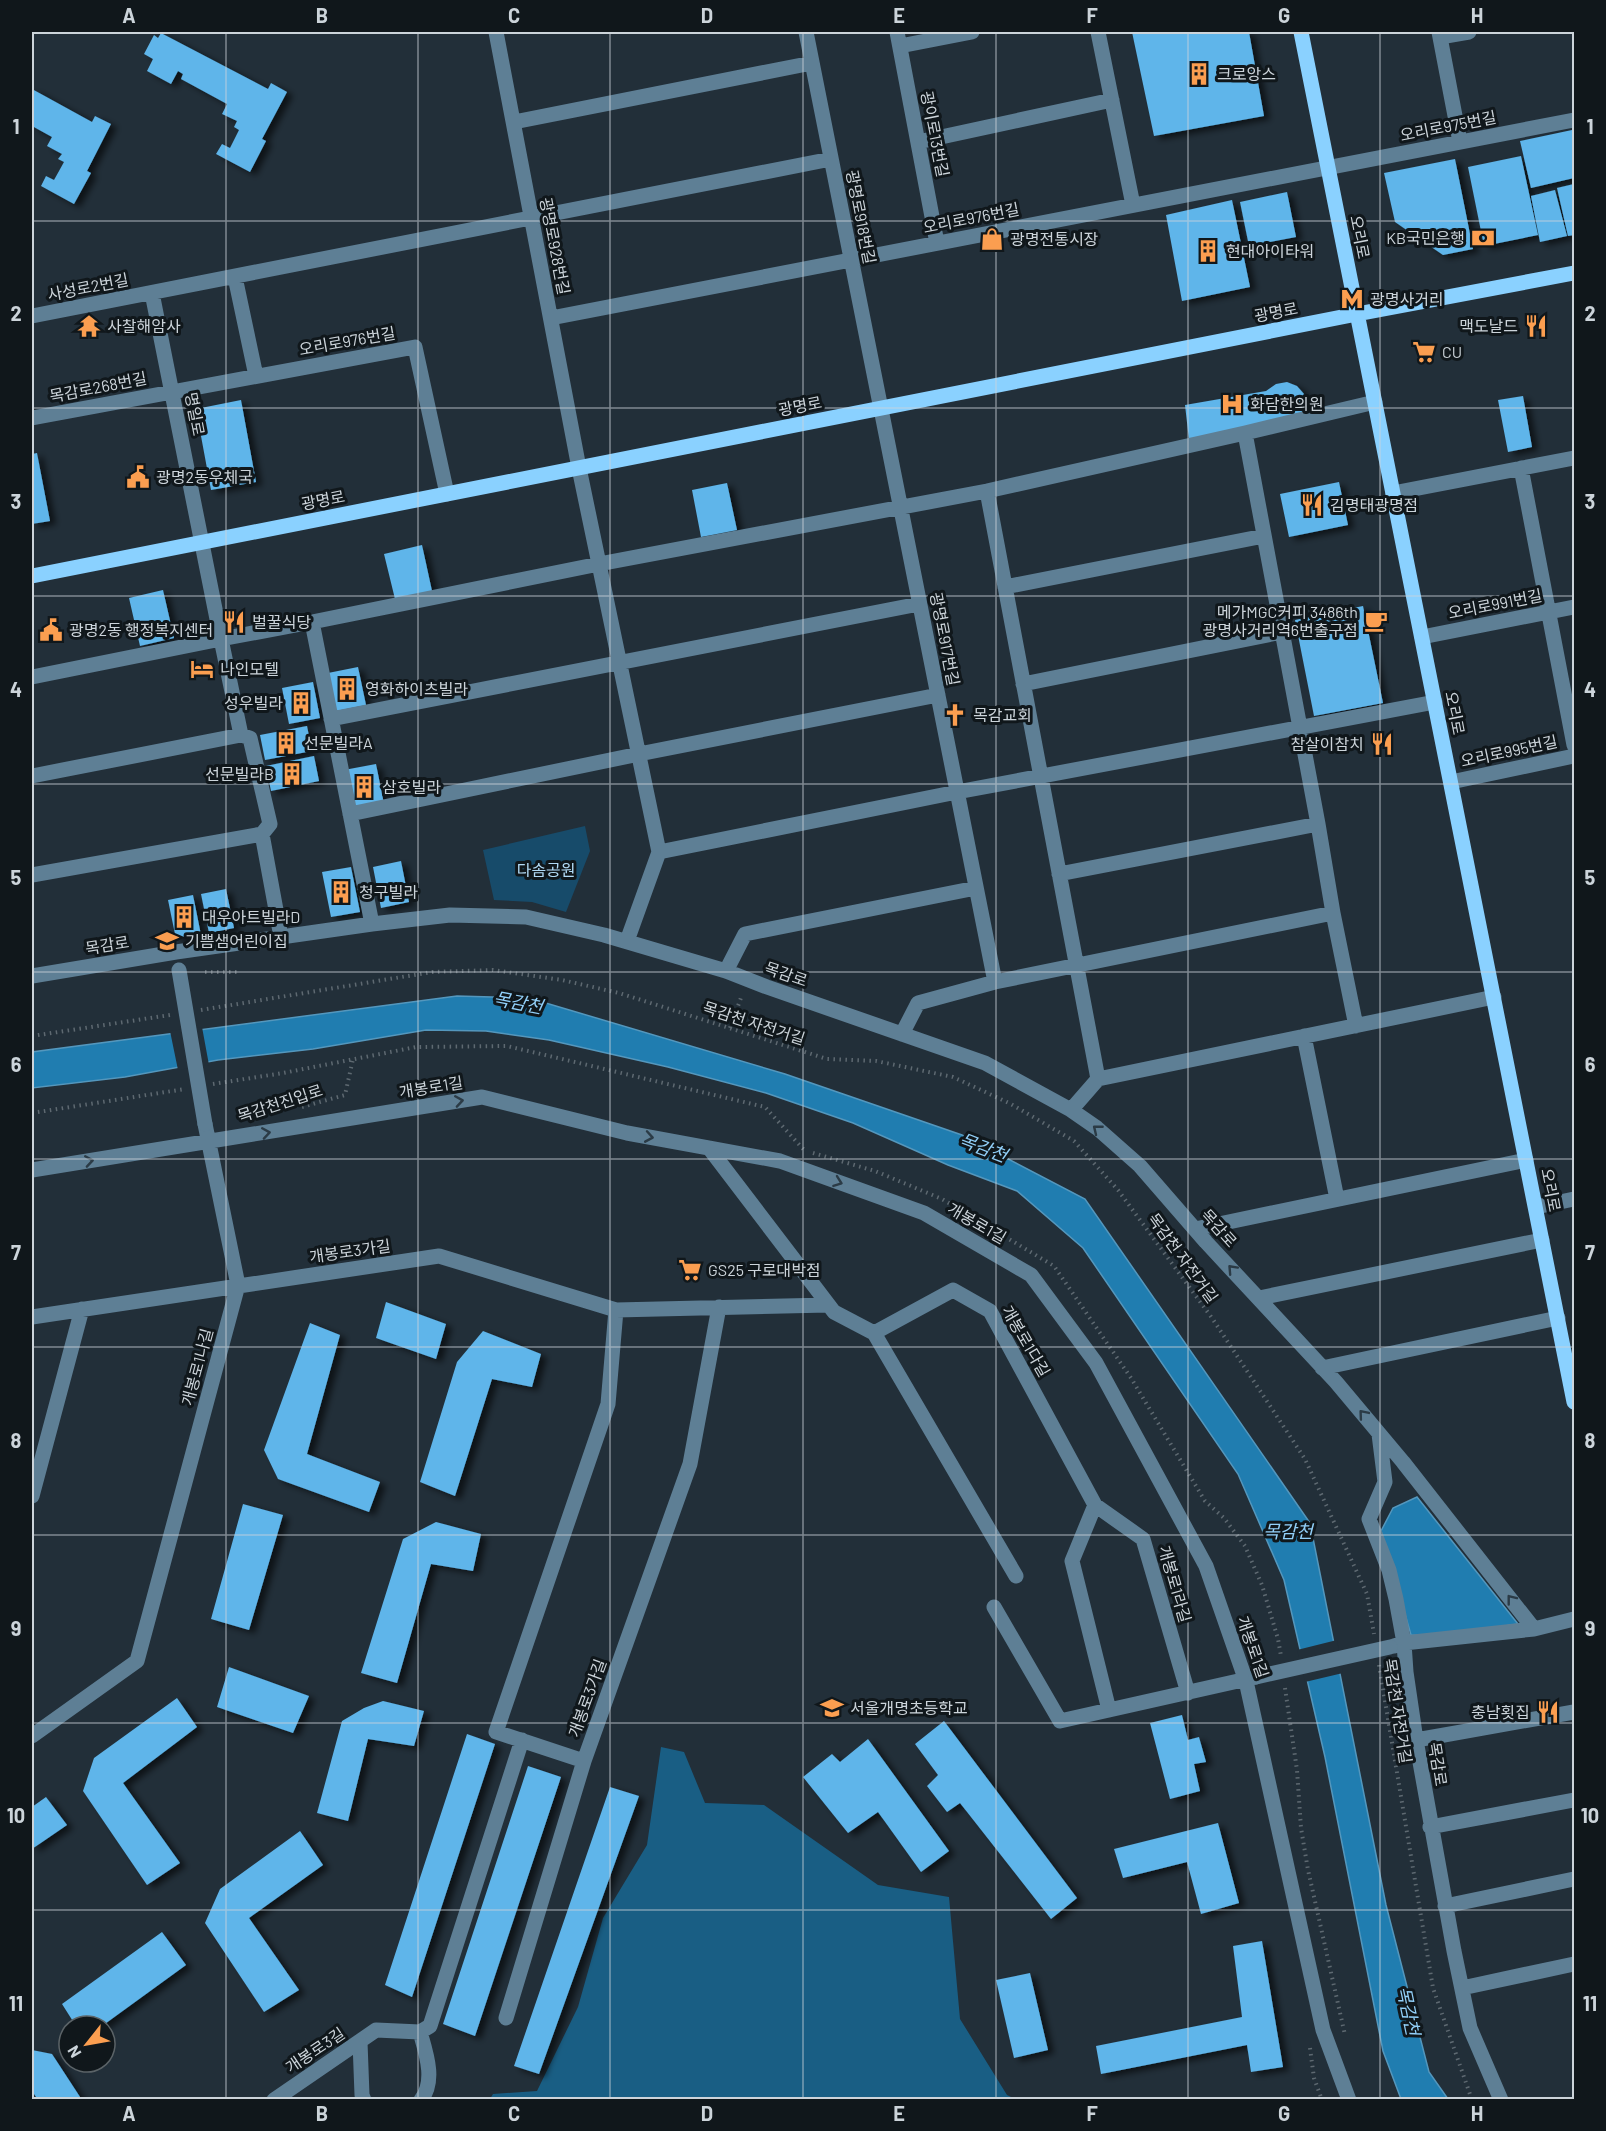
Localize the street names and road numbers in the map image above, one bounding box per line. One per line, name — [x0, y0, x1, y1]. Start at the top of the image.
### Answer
street label: 광이로13번길 — [918, 89, 953, 179]
street label: 오리로975번길 — [1398, 107, 1498, 144]
street label: 광명로918번길 — [843, 168, 880, 266]
street label: 광명로928번길 — [537, 196, 574, 296]
street label: 오리로976번길 — [921, 199, 1021, 236]
street label: 오리로 — [1347, 213, 1374, 261]
street label: 사성로2번길 — [46, 269, 130, 304]
street label: 광명로 — [1252, 298, 1300, 325]
street label: 오리로976번길 — [297, 323, 397, 358]
street label: 목감로268번길 — [48, 368, 148, 405]
street label: 명일로 — [182, 390, 209, 438]
street label: 광명로 — [776, 392, 824, 419]
street label: 광명로 — [299, 486, 347, 513]
street label: 오리로991번길 — [1446, 585, 1544, 622]
street label: 광명로917번길 — [927, 591, 964, 687]
street label: 오리로 — [1442, 689, 1469, 737]
street label: 오리로995번길 — [1459, 731, 1559, 770]
street label: 목감로 — [84, 932, 130, 957]
street label: 목감로 — [762, 957, 810, 990]
street label: 목감천 자전거길 — [701, 997, 808, 1048]
street label: 개봉로1길 — [398, 1072, 464, 1101]
street label: 목감천진입로 — [235, 1080, 325, 1125]
street label: 오리로 — [1538, 1166, 1565, 1214]
street label: 개봉로1길 — [945, 1198, 1010, 1247]
street label: 목감로 — [1198, 1205, 1241, 1251]
street label: 목감천 자전거길 — [1144, 1209, 1222, 1306]
street label: 개봉로3가길 — [308, 1235, 392, 1266]
street label: 개봉로1다길 — [998, 1302, 1054, 1380]
street label: 개봉로1나길 — [177, 1326, 216, 1408]
street label: 개봉로1라길 — [1155, 1543, 1196, 1625]
street label: 개봉로1길 — [1234, 1613, 1273, 1680]
street label: 개봉로3가길 — [564, 1656, 609, 1740]
street label: 목감천 자전거길 — [1381, 1657, 1416, 1765]
street label: 목감로 — [1426, 1741, 1451, 1787]
street label: 개봉로3길 — [282, 2023, 348, 2076]

